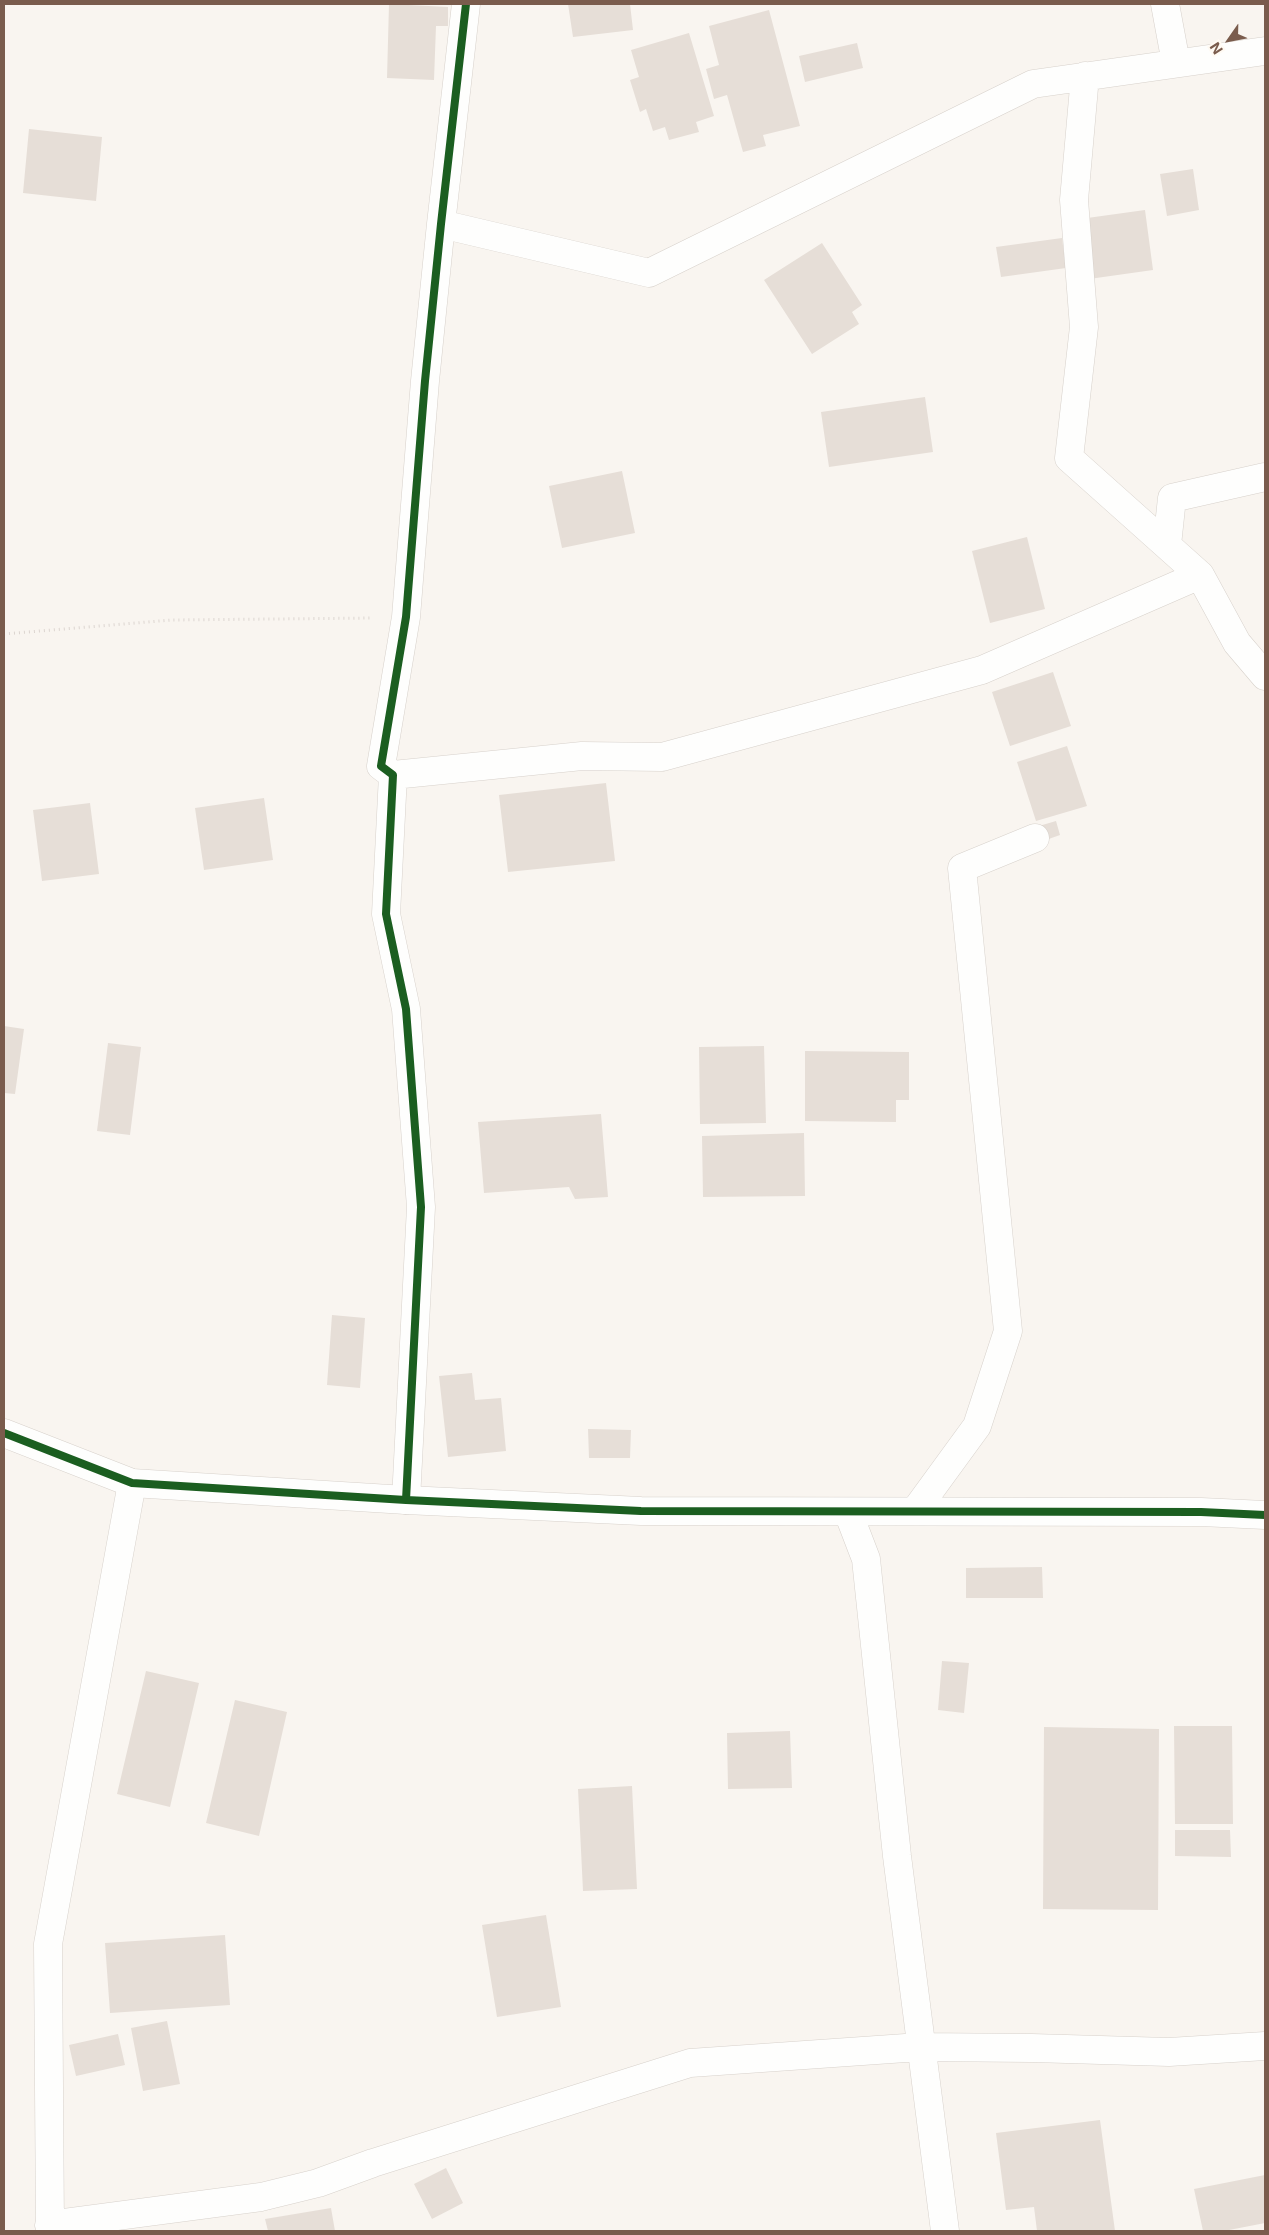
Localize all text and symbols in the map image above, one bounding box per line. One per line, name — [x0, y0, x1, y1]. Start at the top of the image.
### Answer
north arrow — [1204, 15, 1254, 65]
text: N — [1206, 39, 1226, 58]

